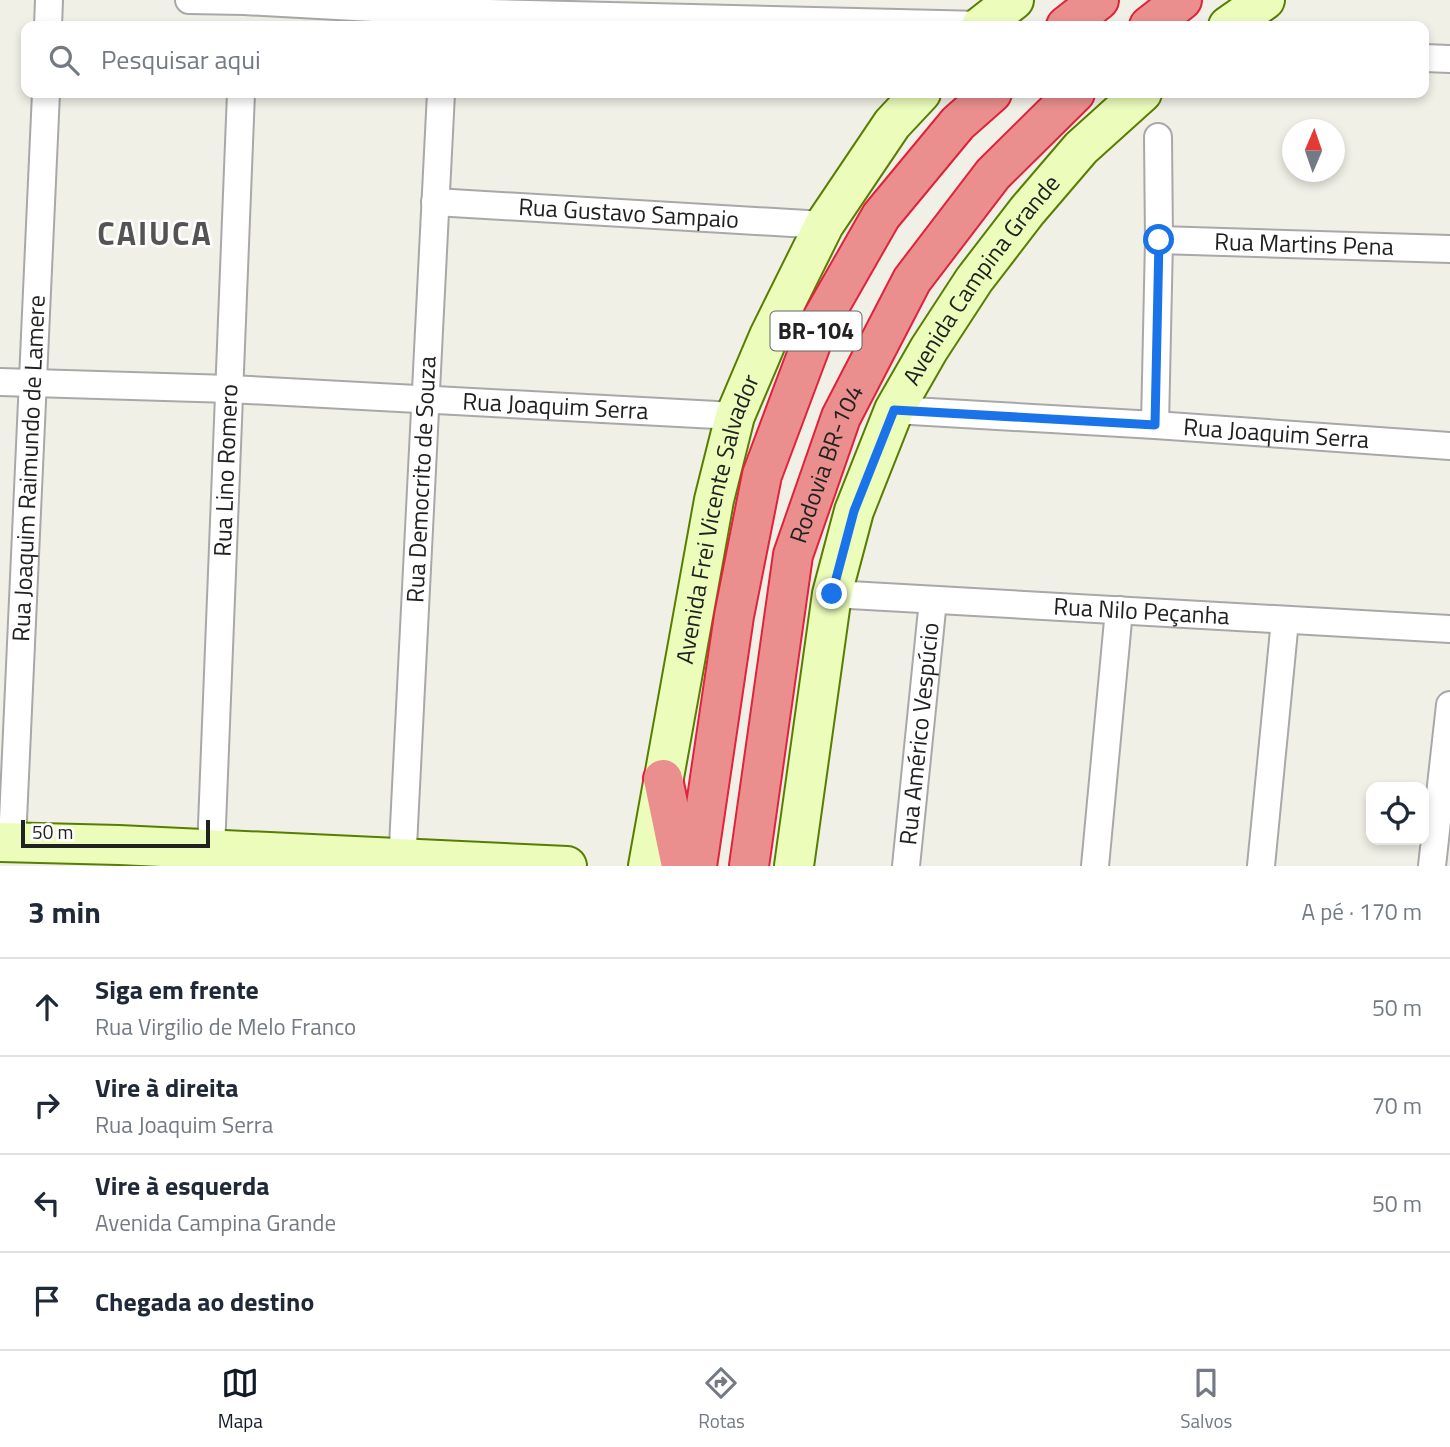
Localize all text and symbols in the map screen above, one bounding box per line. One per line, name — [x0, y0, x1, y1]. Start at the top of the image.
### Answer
search box — [21, 21, 1429, 98]
text: Pesquisar aqui — [101, 40, 261, 79]
icon: search — [45, 41, 83, 79]
north arrow — [1282, 119, 1345, 182]
street label: Avenida Campina Grande — [893, 166, 1068, 392]
street label: Rua Gustavo Sampaio — [517, 188, 740, 237]
district label: CAIUCA — [97, 209, 213, 257]
street label: Rua Martins Pena — [1214, 223, 1394, 264]
route start — [1143, 224, 1174, 255]
street label: Rua Joaquim Raimundo de Lamere — [2, 294, 54, 642]
road number: BR-104 — [770, 312, 862, 350]
street label: Rua Democrito de Souza — [396, 355, 445, 604]
street label: Avenida Frei Vicente Salvador — [666, 368, 768, 666]
street label: Rodovia BR-104 — [779, 378, 872, 548]
street label: Rua Joaquim Serra — [462, 382, 649, 428]
street label: Rua Lino Romero — [204, 383, 246, 557]
street label: Rua Joaquim Serra — [1182, 408, 1370, 457]
route end — [816, 578, 847, 609]
street label: Rua Nilo Peçanha — [1052, 588, 1231, 633]
street label: Rua Américo Vespúcio — [889, 621, 948, 847]
map controls — [1366, 782, 1429, 845]
button: locate — [1366, 782, 1429, 845]
scale bar — [21, 817, 210, 849]
text: 50 m — [32, 817, 73, 846]
text: 3 min — [28, 889, 101, 935]
text: A pé · 170 m — [1301, 894, 1422, 929]
text: Siga em frente — [95, 970, 259, 1009]
icon: ahead — [28, 988, 66, 1026]
text: 50 m — [1372, 990, 1422, 1025]
text: Rua Virgilio de Melo Franco — [95, 1009, 356, 1044]
text: Vire à direita — [95, 1068, 238, 1107]
icon: right — [28, 1086, 66, 1124]
text: 70 m — [1372, 1088, 1422, 1123]
text: Rua Joaquim Serra — [95, 1107, 273, 1142]
text: Vire à esquerda — [95, 1166, 270, 1205]
icon: left — [28, 1184, 66, 1222]
text: 50 m — [1372, 1186, 1422, 1221]
text: Avenida Campina Grande — [95, 1205, 336, 1240]
icon: arrive — [28, 1282, 66, 1320]
text: Chegada ao destino — [95, 1282, 314, 1321]
tab: Mapa — [218, 1364, 263, 1435]
tab: Rotas — [698, 1364, 745, 1435]
tab: Salvos — [1180, 1364, 1232, 1435]

